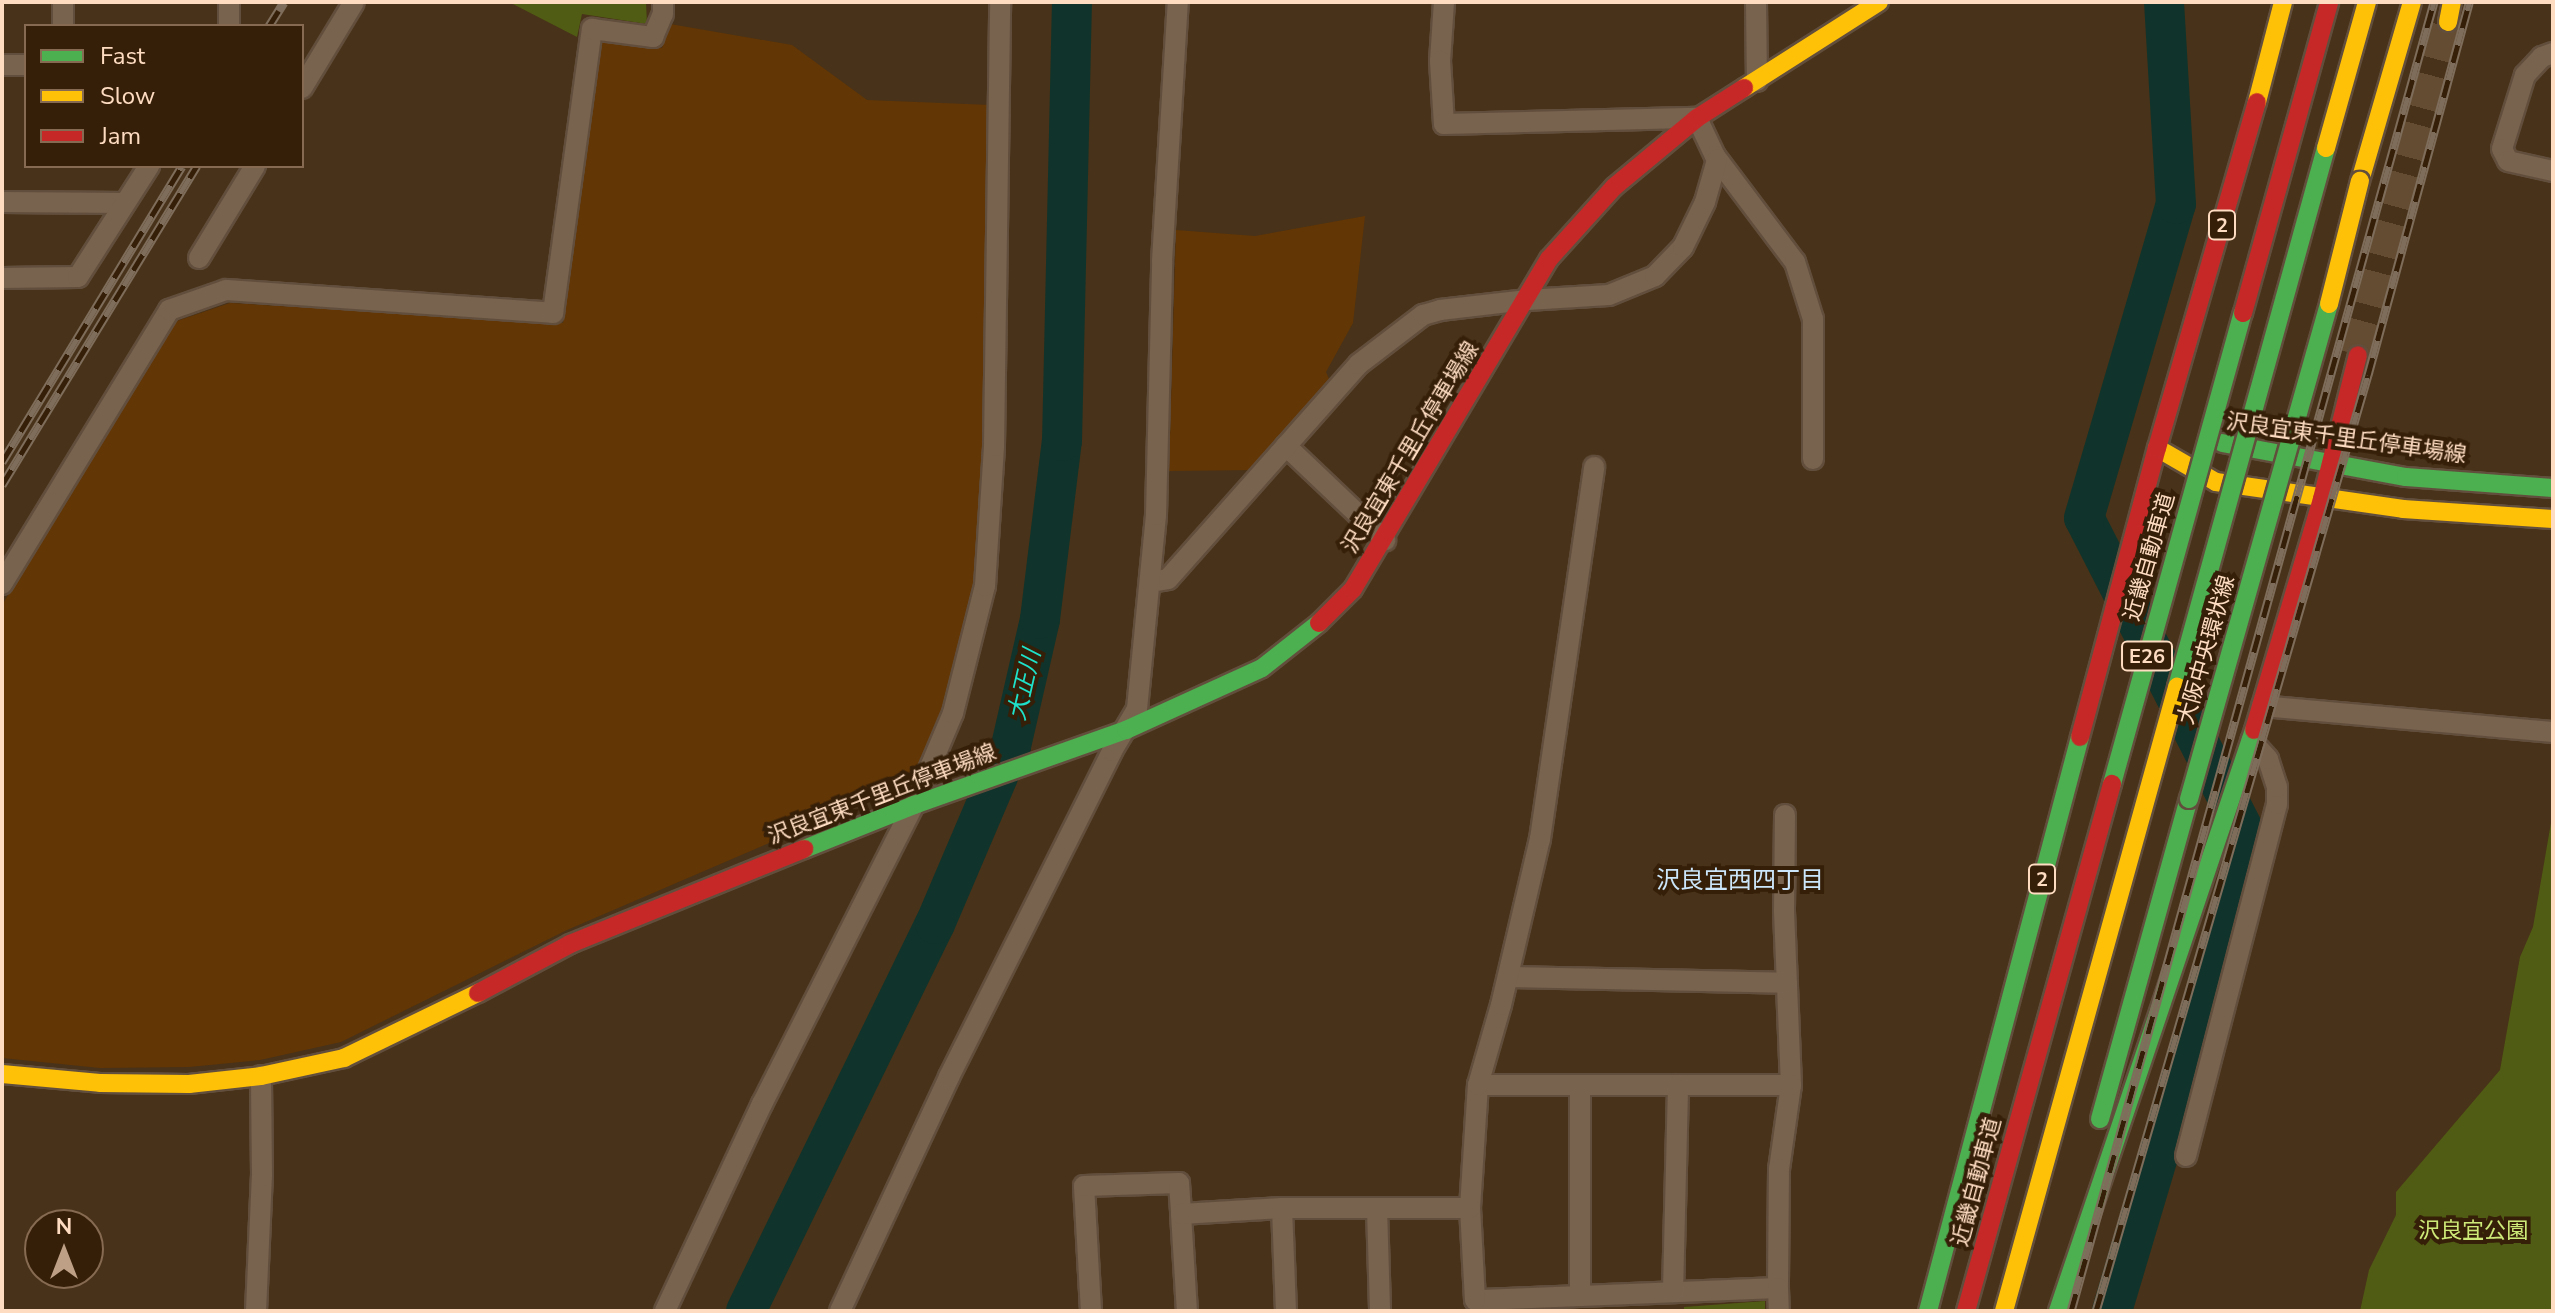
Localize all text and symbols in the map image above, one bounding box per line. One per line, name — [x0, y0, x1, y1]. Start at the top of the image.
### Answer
legend — [24, 24, 304, 168]
text: Fast — [100, 40, 145, 72]
text: Slow — [100, 80, 155, 112]
text: Jam — [100, 120, 141, 152]
road number: 2 — [2208, 209, 2236, 241]
street label: 沢良宜東千里丘停車場線 — [1337, 337, 1485, 559]
street label: 沢良宜東千里丘停車場線 — [2224, 409, 2468, 469]
street label: 近畿自動車道 — [2119, 490, 2181, 624]
street label: 大阪中央環状線 — [2173, 572, 2241, 728]
road number: E26 — [2121, 640, 2173, 672]
water label: 大正川 — [1003, 647, 1047, 723]
street label: 沢良宜東千里丘停車場線 — [764, 739, 1000, 851]
road number: 2 — [2028, 863, 2056, 895]
district label: 沢良宜西四丁目 — [1656, 867, 1824, 895]
street label: 近畿自動車道 — [1947, 1115, 2007, 1249]
north arrow — [24, 1209, 104, 1289]
text: N — [56, 1212, 72, 1242]
park label: 沢良宜公園 — [2418, 1219, 2528, 1245]

